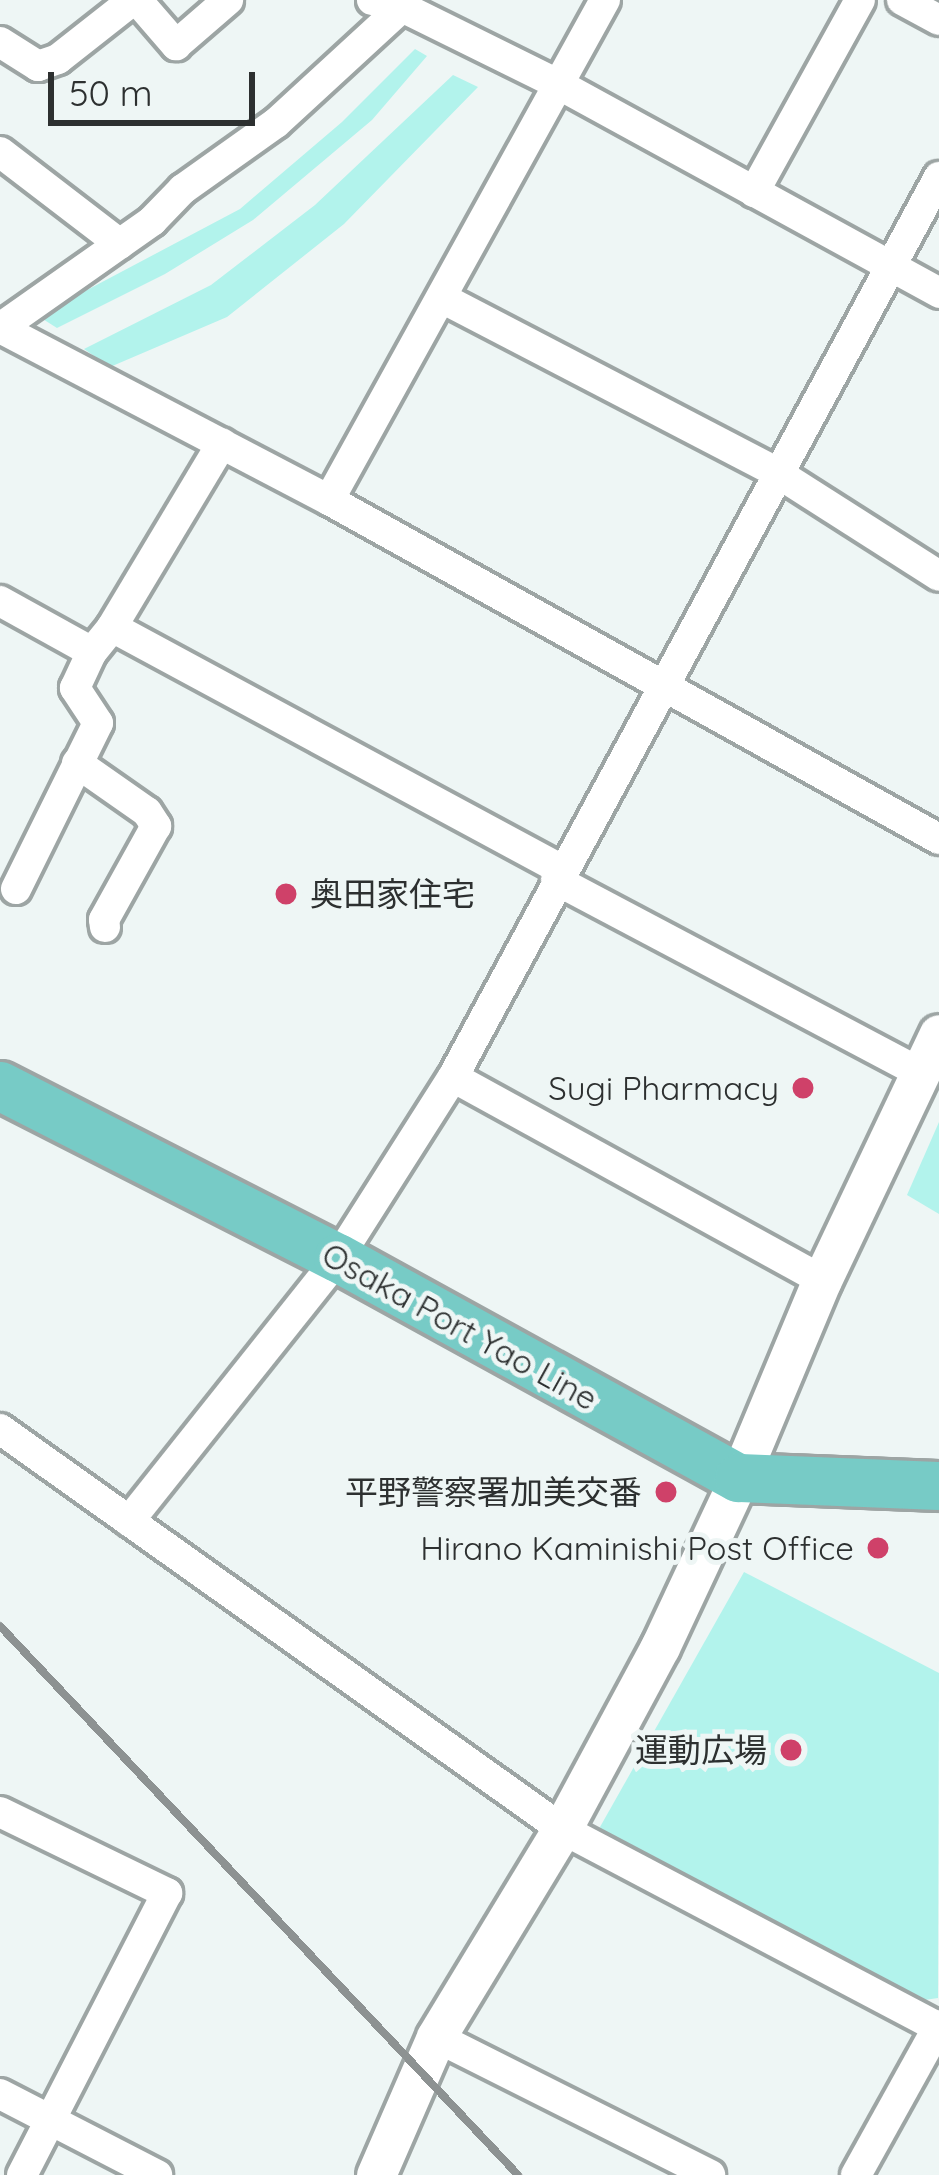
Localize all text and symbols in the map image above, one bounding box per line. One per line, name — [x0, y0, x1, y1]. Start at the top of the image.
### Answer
scale bar — [54, 48, 261, 122]
text: 50 m — [69, 70, 153, 115]
place label: 奥田家住宅 — [310, 874, 475, 914]
marker: 奥田家住宅 — [273, 881, 299, 907]
place label: Sugi Pharmacy — [548, 1068, 779, 1108]
marker: Sugi Pharmacy — [790, 1075, 816, 1101]
street label: Osaka Port Yao Line — [316, 1234, 604, 1418]
place label: 平野警察署加美交番 — [345, 1472, 642, 1512]
marker: 平野警察署加美交番 — [653, 1479, 679, 1505]
place label: Hirano Kaminishi Post Office — [420, 1528, 854, 1568]
marker: Hirano Kaminishi Post Office — [865, 1535, 891, 1561]
place label: 運動広場 — [635, 1730, 767, 1770]
marker: 運動広場 — [778, 1737, 804, 1763]

